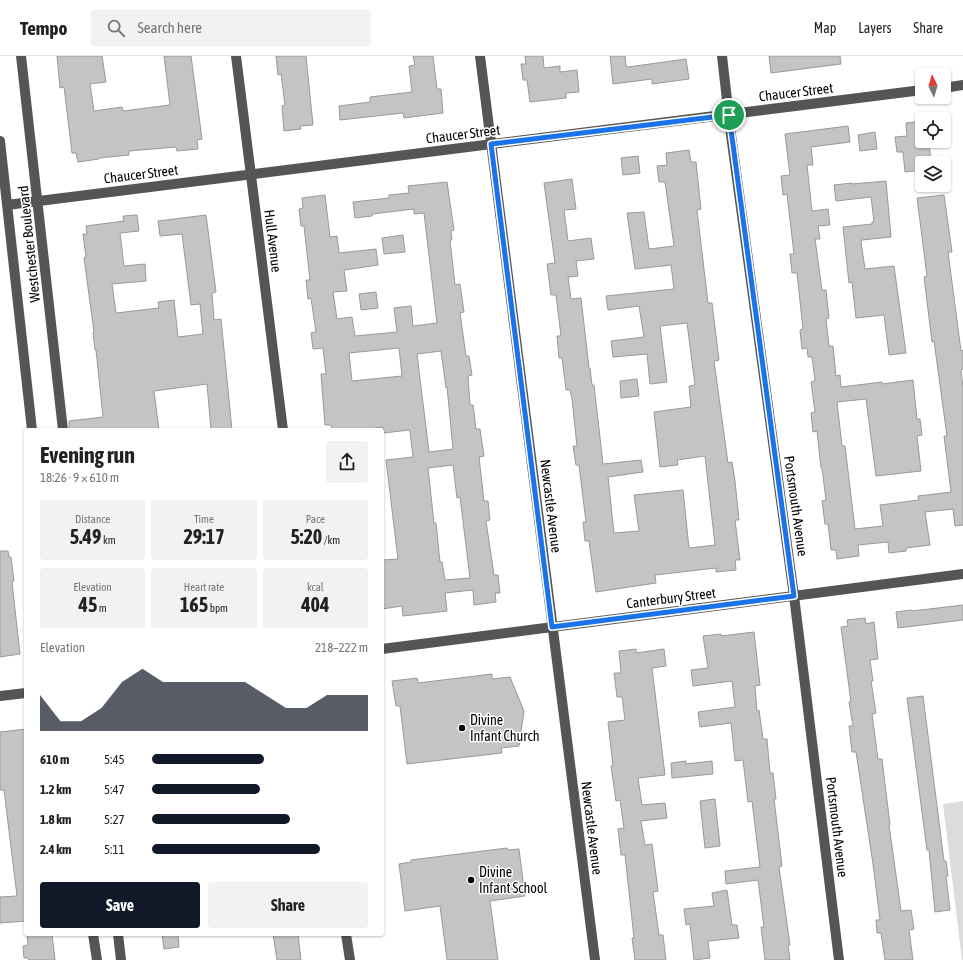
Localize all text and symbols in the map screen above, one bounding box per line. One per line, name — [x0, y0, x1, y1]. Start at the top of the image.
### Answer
search box — [91, 10, 371, 46]
text: Tempo — [20, 17, 67, 39]
icon: search — [105, 17, 127, 39]
text: Search here — [137, 19, 202, 36]
text: Map — [814, 20, 836, 36]
text: Layers — [858, 20, 891, 36]
text: Share — [913, 20, 943, 36]
north arrow — [915, 68, 951, 104]
map controls — [915, 68, 951, 192]
street label: Chaucer Street — [758, 80, 834, 104]
pin — [712, 98, 746, 132]
icon: arrive — [718, 104, 740, 126]
button: locate — [915, 112, 951, 148]
street label: Chaucer Street — [425, 122, 501, 146]
button: layers — [915, 156, 951, 192]
street label: Chaucer Street — [103, 162, 179, 186]
street label: Westchester Boulevard — [15, 185, 43, 303]
street label: Hull Avenue — [261, 209, 285, 273]
button: share — [326, 441, 368, 483]
text: Evening run — [40, 442, 135, 468]
street label: Portsmouth Avenue — [781, 455, 811, 557]
street label: Newcastle Avenue — [537, 458, 565, 554]
text: 18:26 · 9 × 610 m — [40, 470, 119, 485]
text: Distance — [75, 513, 110, 525]
text: Time — [194, 513, 214, 525]
text: Pace — [306, 513, 325, 525]
text: 5.49 — [70, 525, 101, 548]
text: 29:17 — [183, 525, 225, 548]
text: 5:20 — [290, 525, 322, 548]
text: km — [101, 534, 116, 546]
text: /km — [322, 534, 340, 546]
text: Elevation — [74, 581, 112, 593]
text: Heart rate — [184, 581, 224, 593]
text: kcal — [307, 581, 324, 593]
street label: Canterbury Street — [625, 585, 717, 611]
text: 45 — [79, 593, 97, 616]
text: 165 — [180, 593, 208, 616]
text: 404 — [301, 593, 329, 616]
text: m — [97, 602, 107, 614]
text: bpm — [208, 602, 228, 614]
text: Elevation — [40, 640, 85, 655]
text: 218–222 m — [315, 640, 368, 655]
place label: Divine Infant Church — [470, 712, 539, 744]
marker: Divine Infant Church — [457, 723, 467, 733]
text: 610 m — [40, 752, 69, 767]
text: 5:45 — [104, 752, 125, 767]
street label: Portsmouth Avenue — [823, 776, 851, 878]
street label: Newcastle Avenue — [578, 780, 606, 876]
text: 1.2 km — [40, 782, 71, 797]
text: 5:47 — [104, 782, 125, 797]
text: 1.8 km — [40, 812, 71, 827]
text: 5:27 — [104, 812, 125, 827]
text: 2.4 km — [40, 842, 71, 857]
text: 5:11 — [104, 842, 125, 857]
place label: Divine Infant School — [479, 864, 547, 896]
marker: Divine Infant School — [466, 875, 476, 885]
button: Save — [40, 882, 200, 928]
button: Share — [208, 882, 368, 928]

